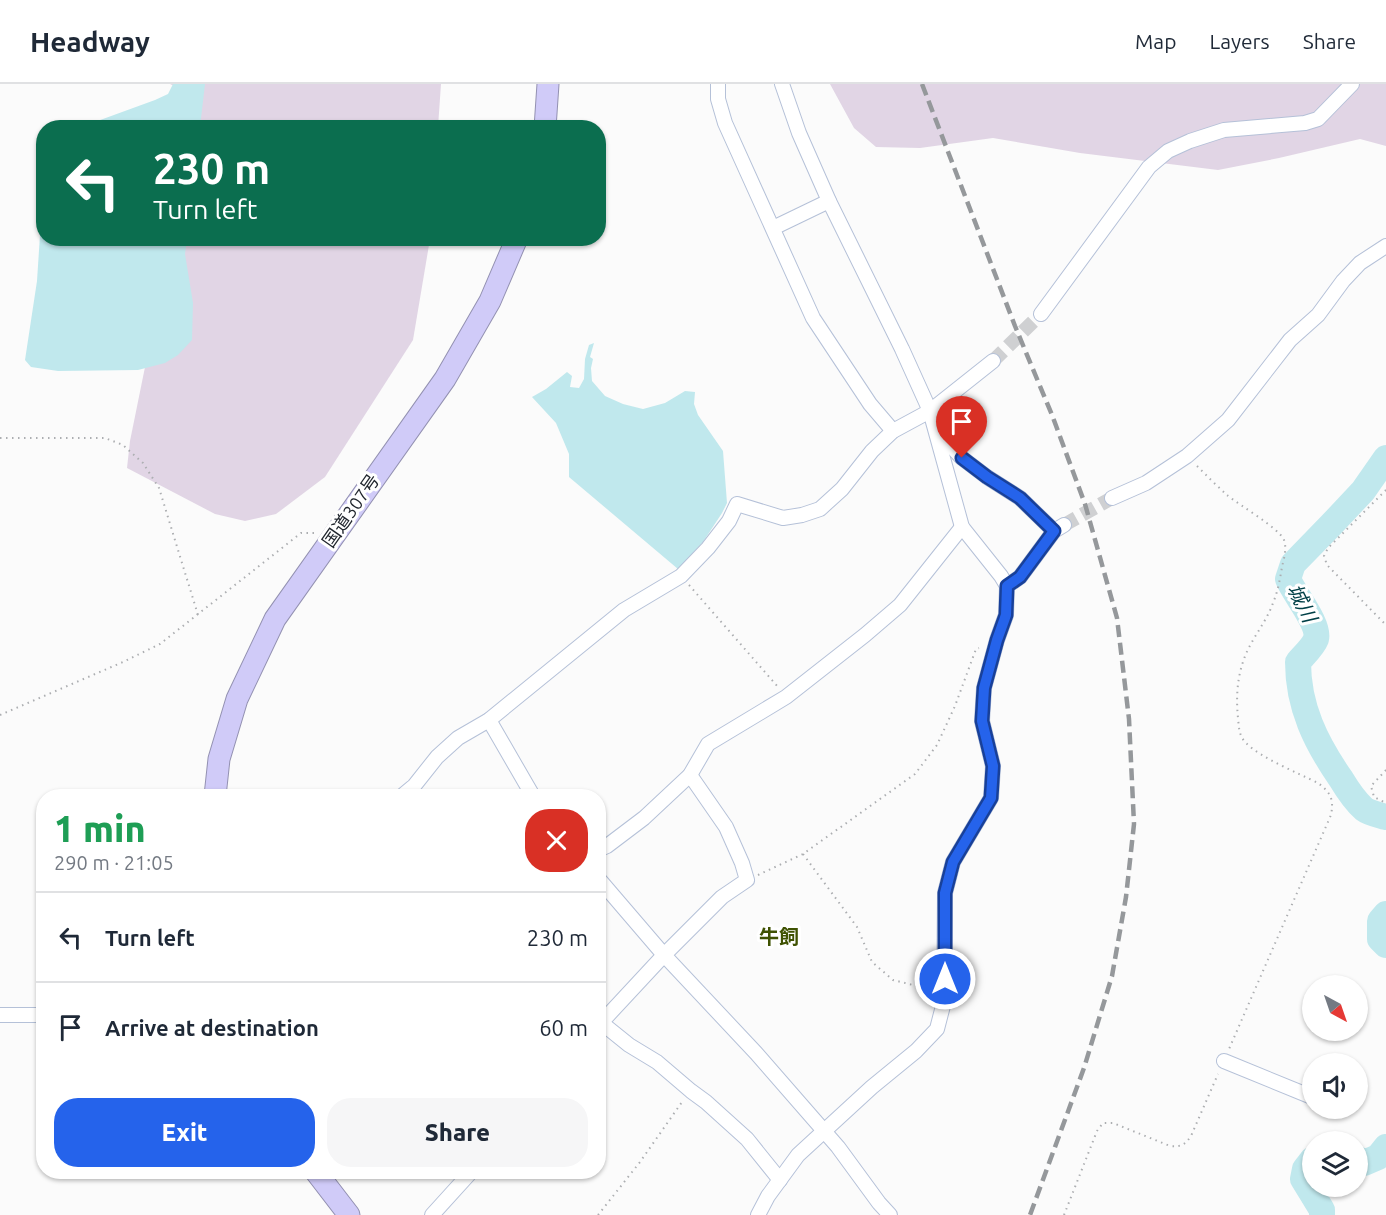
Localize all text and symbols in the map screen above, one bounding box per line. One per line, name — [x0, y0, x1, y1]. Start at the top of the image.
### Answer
text: Headway — [30, 26, 150, 57]
text: Map — [1135, 29, 1176, 53]
text: Layers — [1209, 29, 1270, 53]
text: Share — [1303, 29, 1356, 53]
icon: left — [54, 144, 132, 222]
text: 230 m — [153, 145, 270, 192]
text: Turn left — [153, 194, 257, 224]
pin — [936, 396, 987, 458]
icon: arrive — [945, 405, 978, 438]
street label: 国道307号 — [318, 470, 383, 551]
water label: 城川 — [1283, 580, 1323, 628]
text: 1 min — [54, 808, 146, 849]
button: close — [525, 809, 588, 872]
text: 290 m · 21:05 — [54, 851, 174, 874]
icon: left — [54, 921, 87, 954]
text: Turn left — [105, 925, 195, 950]
text: 230 m — [527, 925, 588, 950]
district label: 牛飼 — [759, 925, 799, 948]
position arrow — [913, 947, 977, 1011]
north arrow — [1302, 975, 1368, 1041]
map controls — [1302, 975, 1368, 1197]
icon: arrive — [54, 1011, 87, 1044]
text: Arrive at destination — [105, 1015, 319, 1040]
text: 60 m — [539, 1015, 588, 1040]
button: sound — [1302, 1053, 1368, 1119]
button: Exit — [54, 1098, 315, 1167]
button: Share — [327, 1098, 588, 1167]
button: layers — [1302, 1131, 1368, 1197]

